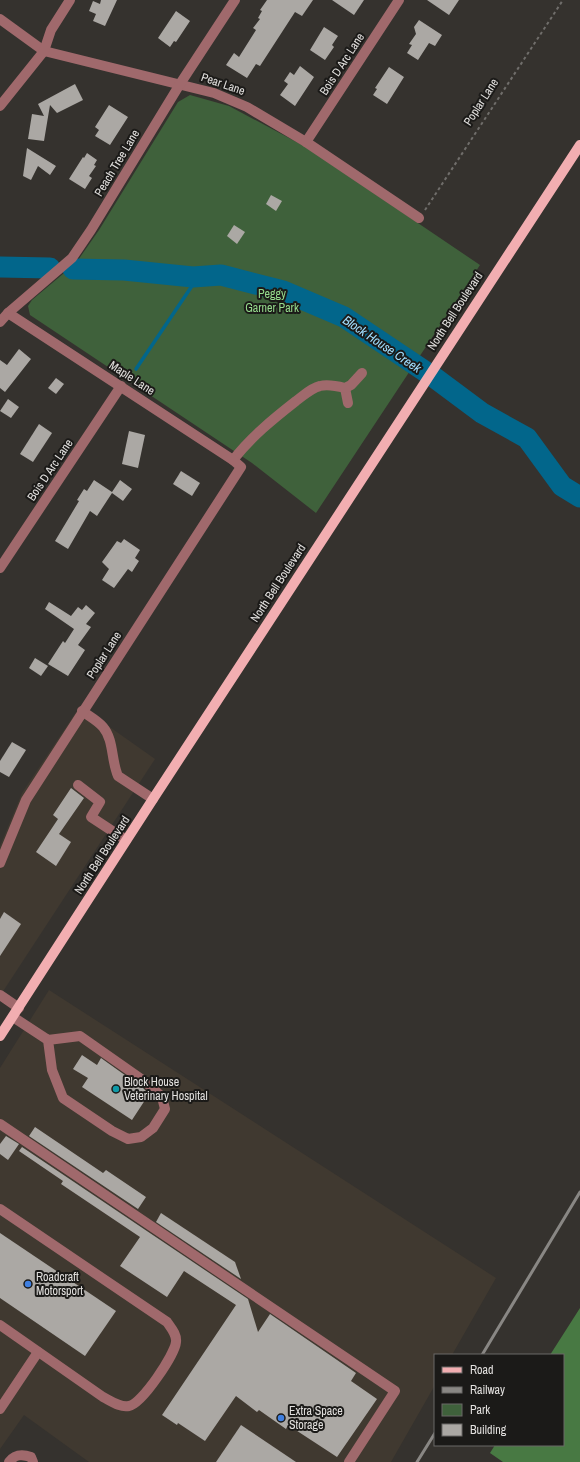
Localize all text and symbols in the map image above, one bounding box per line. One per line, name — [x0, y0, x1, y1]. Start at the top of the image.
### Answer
street label: Bois D Arc Lane — [316, 30, 368, 98]
street label: Pear Lane — [199, 69, 247, 99]
street label: Poplar Lane — [460, 75, 502, 129]
street label: Peach Tree Lane — [91, 127, 143, 199]
street label: North Bell Boulevard — [424, 269, 486, 353]
park label: Peggy Garner Park — [245, 286, 299, 316]
water label: Block House Creek — [339, 311, 425, 377]
street label: Maple Lane — [106, 357, 158, 399]
street label: Bois D Arc Lane — [23, 436, 77, 504]
street label: North Bell Boulevard — [247, 541, 309, 625]
street label: Poplar Lane — [83, 628, 125, 682]
street label: North Bell Boulevard — [71, 813, 133, 897]
place label: Block House Veterinary Hospital — [124, 1074, 208, 1104]
marker: Block House Veterinary Hospital — [111, 1084, 121, 1094]
place label: Roadcraft Motorsport — [36, 1269, 83, 1299]
marker: Roadcraft Motorsport — [23, 1279, 33, 1289]
legend — [434, 1354, 564, 1446]
text: Road — [470, 1362, 494, 1378]
text: Railway — [470, 1382, 505, 1398]
text: Park — [470, 1402, 490, 1418]
place label: Extra Space Storage — [289, 1403, 343, 1433]
marker: Extra Space Storage — [276, 1413, 286, 1423]
text: Building — [470, 1422, 507, 1438]

